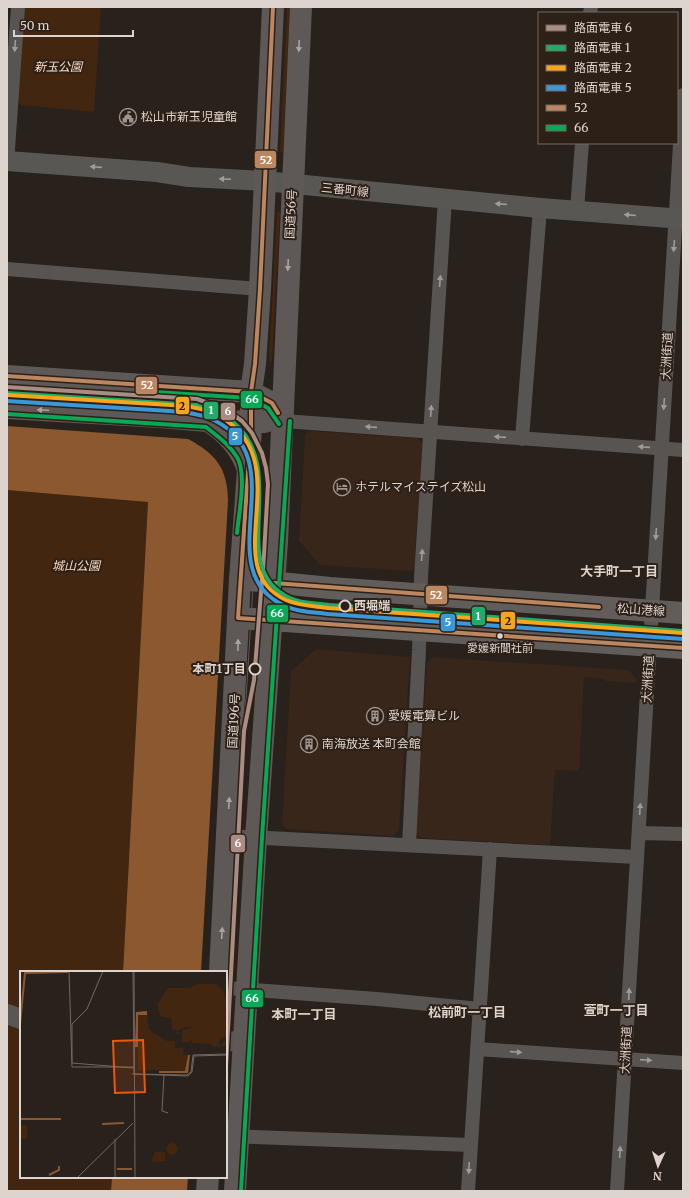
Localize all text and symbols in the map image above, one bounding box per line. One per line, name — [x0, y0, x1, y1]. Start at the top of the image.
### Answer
scale bar — [14, 12, 133, 38]
legend — [538, 12, 678, 144]
text: 50 m — [20, 18, 49, 33]
text: 路面電車 6 — [574, 20, 632, 35]
one-way arrow — [12, 40, 19, 52]
one-way arrow — [296, 40, 303, 52]
text: 路面電車 1 — [574, 40, 631, 55]
park label: 新玉公園 — [34, 59, 84, 74]
text: 路面電車 2 — [574, 60, 632, 75]
text: 路面電車 5 — [574, 80, 632, 95]
text: 52 — [574, 100, 588, 115]
public building icon: 松山市新玉児童館 — [118, 107, 138, 127]
place label: 松山市新玉児童館 — [141, 109, 237, 124]
text: 66 — [574, 120, 589, 135]
line badge: 52 — [254, 150, 277, 169]
text: 52 — [260, 153, 273, 167]
one-way arrow — [90, 164, 102, 171]
one-way arrow — [219, 175, 231, 182]
street label: 三番町線 — [320, 180, 370, 199]
street label: 国道56号 — [282, 189, 299, 239]
one-way arrow — [495, 201, 507, 208]
one-way arrow — [624, 211, 636, 218]
one-way arrow — [670, 240, 677, 252]
one-way arrow — [285, 259, 292, 271]
one-way arrow — [436, 275, 443, 287]
street label: 大洲街道 — [658, 332, 675, 380]
line badge: 52 — [135, 376, 158, 395]
text: 52 — [141, 378, 154, 392]
line badge: 66 — [240, 390, 263, 409]
text: 66 — [245, 392, 259, 406]
line badge: 2 — [175, 396, 190, 415]
one-way arrow — [661, 398, 668, 410]
text: 2 — [179, 399, 186, 413]
line badge: 1 — [203, 401, 219, 420]
line badge: 6 — [220, 402, 236, 421]
text: 1 — [208, 403, 214, 417]
text: 6 — [225, 404, 232, 418]
one-way arrow — [428, 405, 435, 417]
one-way arrow — [37, 406, 49, 413]
one-way arrow — [365, 424, 377, 431]
line badge: 5 — [228, 427, 243, 446]
text: 5 — [232, 429, 238, 443]
one-way arrow — [494, 434, 506, 441]
one-way arrow — [638, 444, 650, 451]
hotel icon: ホテルマイステイズ松山 — [332, 477, 352, 497]
place label: ホテルマイステイズ松山 — [355, 479, 486, 494]
one-way arrow — [652, 528, 659, 540]
one-way arrow — [419, 549, 426, 561]
park label: 城山公園 — [52, 558, 102, 573]
district label: 大手町一丁目 — [580, 563, 658, 580]
line badge: 52 — [425, 585, 448, 605]
text: 52 — [430, 588, 443, 602]
place label: 西堀端 — [354, 598, 390, 613]
marker: 西堀端 — [338, 599, 352, 613]
street label: 松山港線 — [617, 600, 666, 619]
line badge: 66 — [266, 604, 289, 623]
text: 66 — [270, 606, 284, 620]
line badge: 1 — [471, 606, 486, 626]
text: 1 — [475, 609, 481, 623]
line badge: 2 — [500, 611, 516, 630]
line badge: 5 — [440, 613, 456, 632]
text: 2 — [505, 614, 512, 628]
text: 5 — [445, 615, 451, 629]
marker: 愛媛新聞社前 — [495, 631, 505, 641]
one-way arrow — [235, 638, 241, 651]
place label: 愛媛新聞社前 — [467, 641, 533, 655]
street label: 大洲街道 — [639, 655, 656, 703]
place label: 本町1丁目 — [192, 661, 246, 676]
marker: 本町1丁目 — [248, 662, 262, 676]
street label: 国道196号 — [225, 693, 242, 749]
building icon: 愛媛電算ビル — [365, 706, 385, 726]
place label: 愛媛電算ビル — [388, 708, 460, 723]
building icon: 南海放送 本町会館 — [299, 734, 319, 754]
place label: 南海放送 本町会館 — [322, 736, 421, 751]
one-way arrow — [226, 797, 233, 809]
one-way arrow — [637, 803, 644, 815]
line badge: 6 — [230, 834, 246, 853]
text: 6 — [235, 836, 242, 850]
one-way arrow — [219, 926, 225, 939]
inset map — [20, 971, 227, 1178]
one-way arrow — [626, 987, 632, 1000]
line badge: 66 — [241, 989, 264, 1008]
text: 66 — [245, 991, 259, 1005]
district label: 萱町一丁目 — [583, 1002, 649, 1019]
district label: 松前町一丁目 — [428, 1004, 506, 1021]
district label: 本町一丁目 — [271, 1006, 337, 1023]
street label: 大洲街道 — [617, 1026, 634, 1074]
one-way arrow — [510, 1048, 522, 1055]
one-way arrow — [640, 1057, 652, 1064]
one-way arrow — [616, 1146, 623, 1158]
north arrow — [638, 1146, 678, 1186]
one-way arrow — [466, 1162, 473, 1174]
text: N — [652, 1169, 662, 1183]

